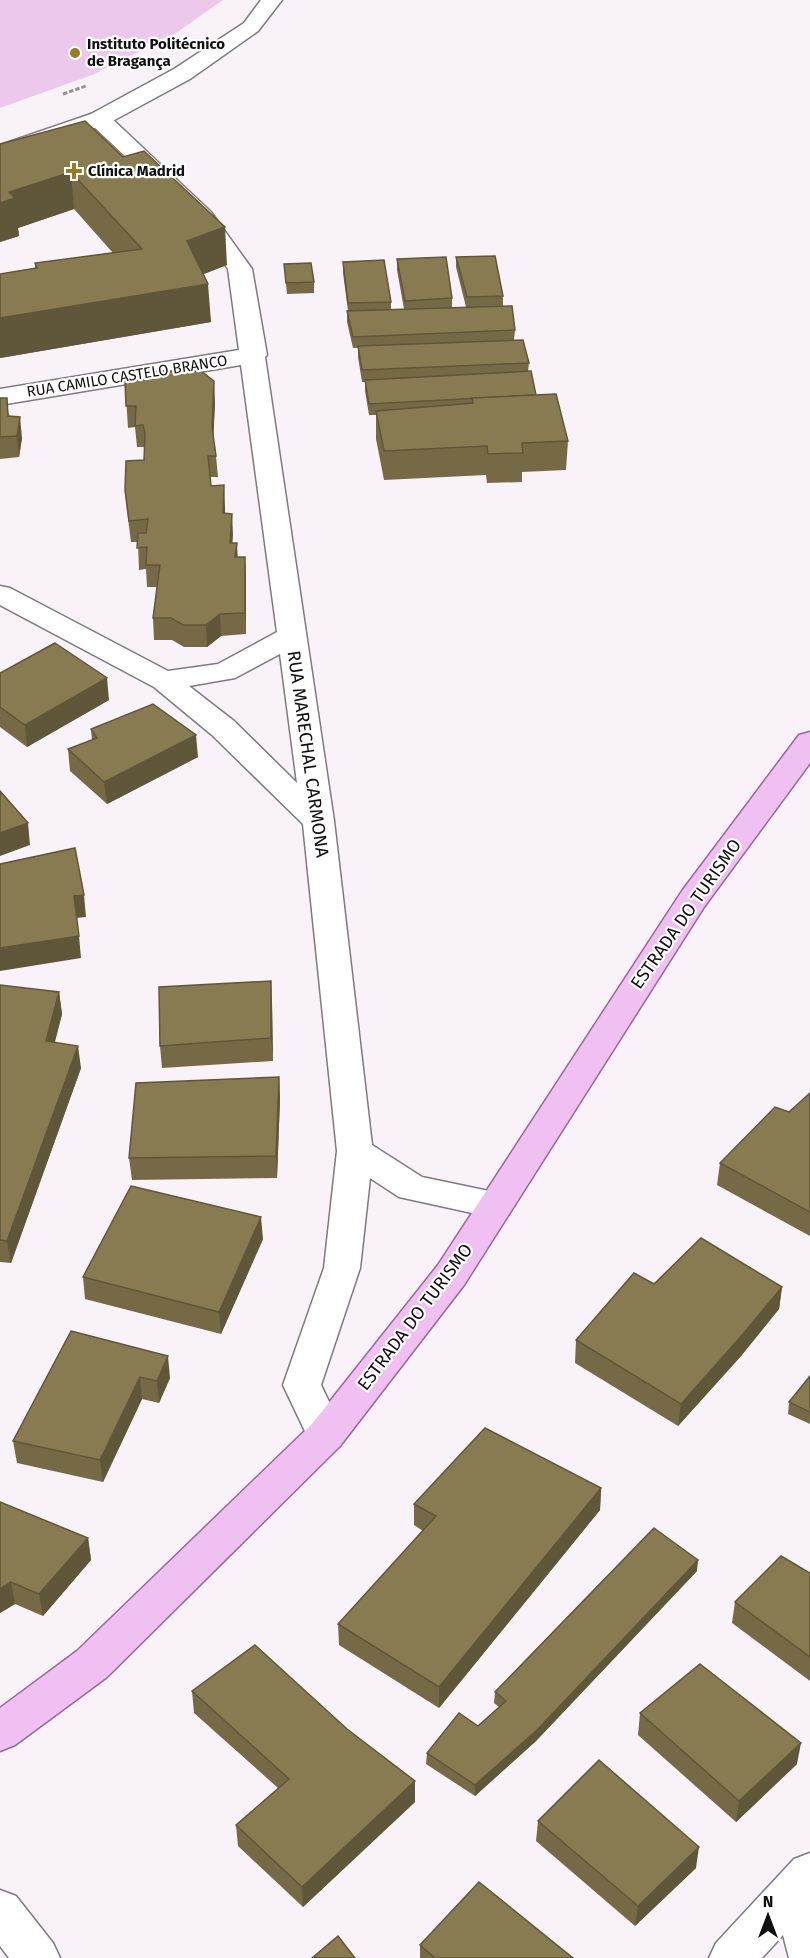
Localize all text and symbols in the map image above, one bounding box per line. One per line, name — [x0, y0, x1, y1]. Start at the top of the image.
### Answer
place label: Instituto Politécnico de Bragança — [87, 35, 225, 71]
marker: Instituto Politécnico de Bragança — [68, 46, 82, 60]
marker: Clínica Madrid — [65, 162, 83, 180]
place label: Clínica Madrid — [88, 162, 185, 180]
street label: RUA CAMILO CASTELO BRANCO — [25, 351, 229, 401]
street label: RUA MARECHAL CARMONA — [283, 649, 334, 860]
street label: ESTRADA DO TURISMO — [626, 835, 746, 993]
street label: ESTRADA DO TURISMO — [353, 1239, 477, 1395]
north arrow — [738, 1886, 798, 1946]
text: N — [763, 1892, 773, 1911]

